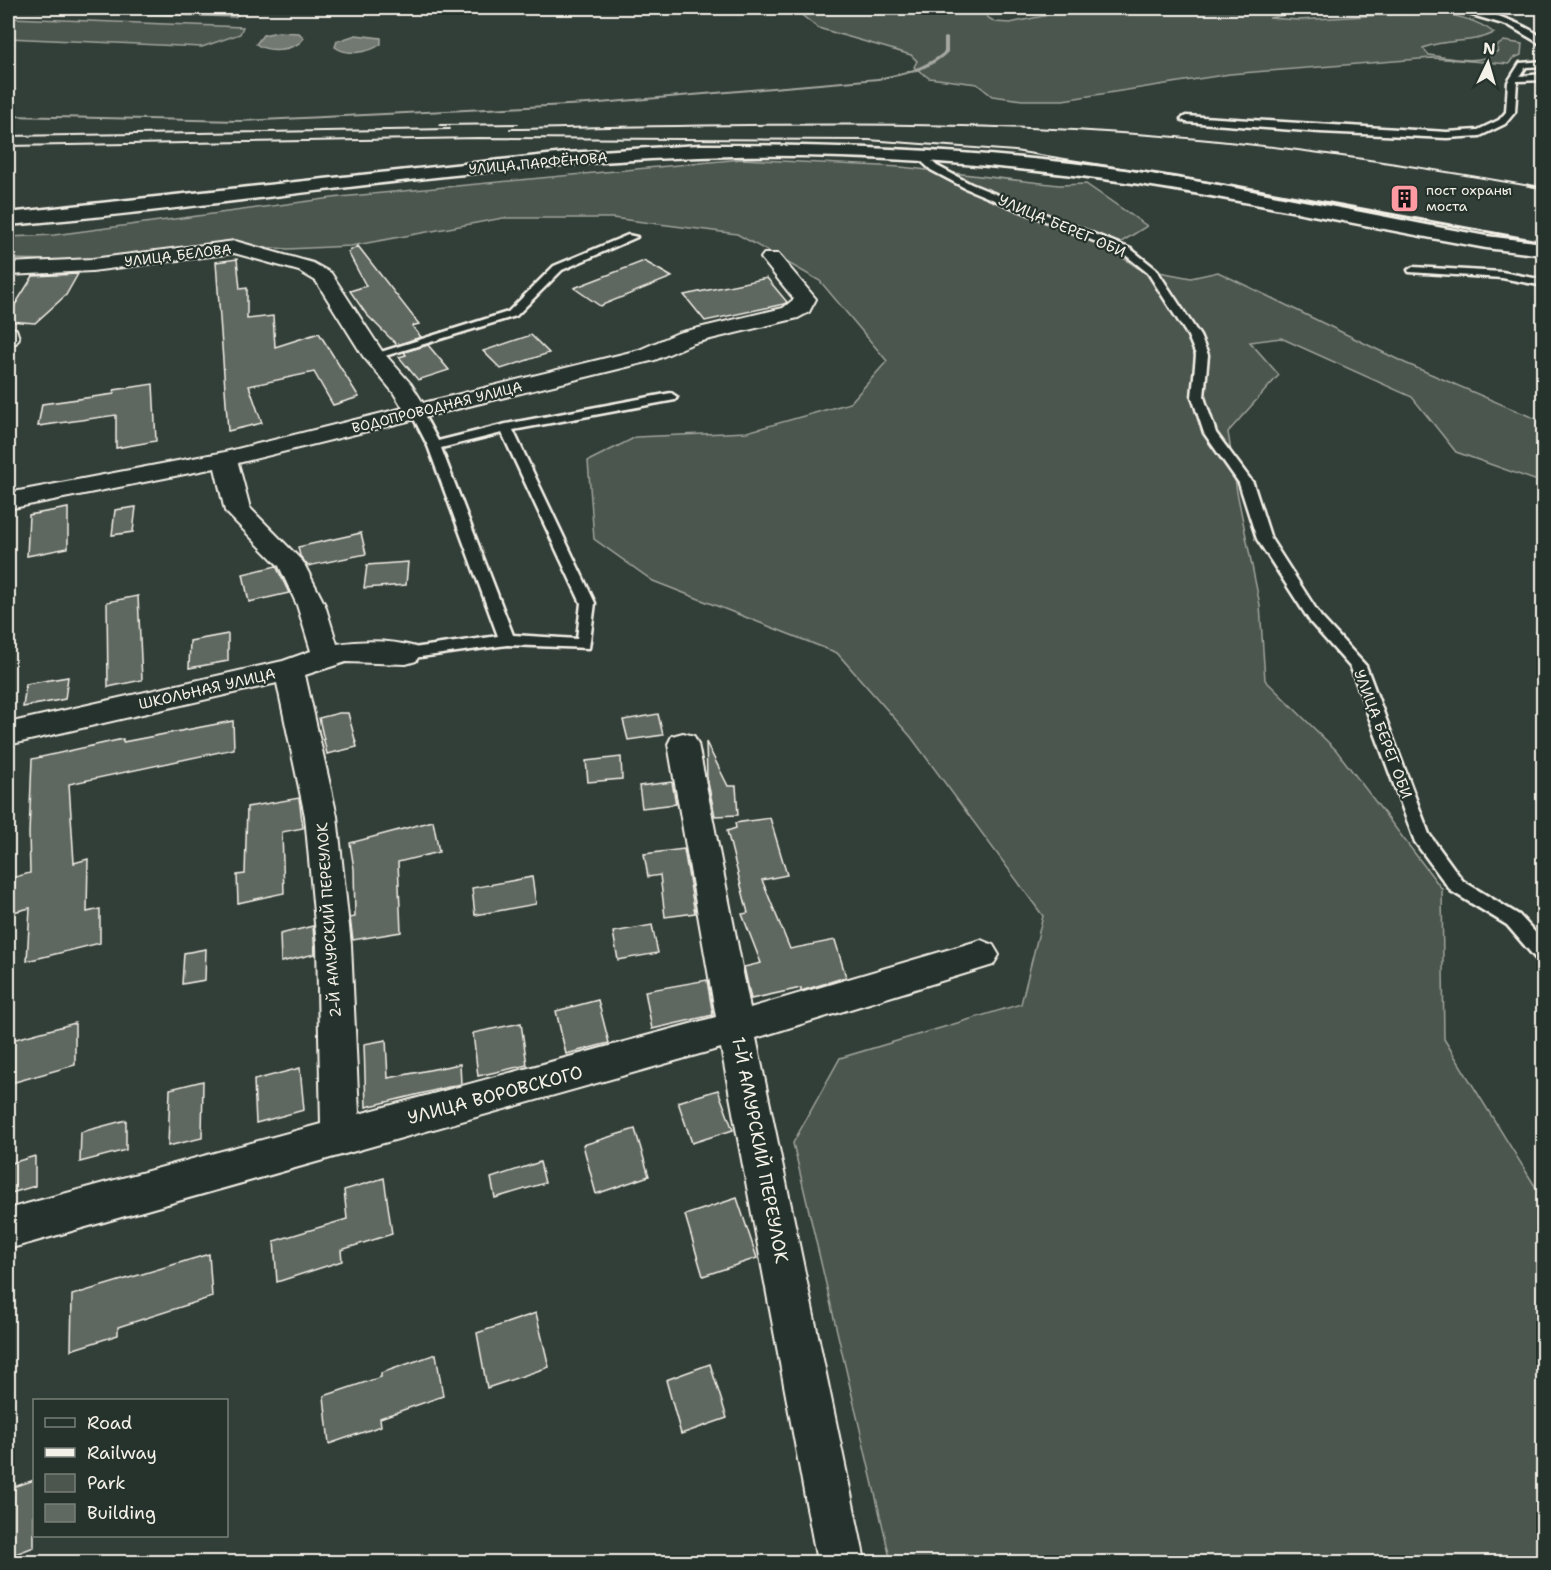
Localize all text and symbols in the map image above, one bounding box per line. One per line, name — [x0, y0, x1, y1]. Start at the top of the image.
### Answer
north arrow — [1458, 33, 1518, 93]
text: N — [1482, 38, 1496, 60]
street label: УЛИЦА ПАРФЁНОВА — [468, 148, 608, 178]
place label: пост охраны моста — [1426, 181, 1512, 215]
building icon: пост охраны моста — [1389, 182, 1421, 214]
street label: УЛИЦА БЕРЕГ ОБИ — [995, 190, 1129, 262]
street label: УЛИЦА БЕЛОВА — [123, 239, 233, 271]
street label: ВОДОПРОВОДНАЯ УЛИЦА — [350, 377, 524, 437]
street label: ШКОЛЬНАЯ УЛИЦА — [137, 663, 277, 714]
street label: УЛИЦА БЕРЕГ ОБИ — [1349, 667, 1417, 801]
street label: 2-Й АМУРСКИЙ ПЕРЕУЛОК — [311, 821, 346, 1018]
street label: 1-Й АМУРСКИЙ ПЕРЕУЛОК — [726, 1035, 794, 1266]
street label: УЛИЦА ВОРОВСКОГО — [405, 1060, 585, 1130]
legend — [33, 1399, 228, 1537]
text: Road — [87, 1411, 132, 1435]
text: Railway — [87, 1441, 157, 1465]
text: Park — [87, 1471, 126, 1495]
text: Building — [87, 1501, 156, 1525]

